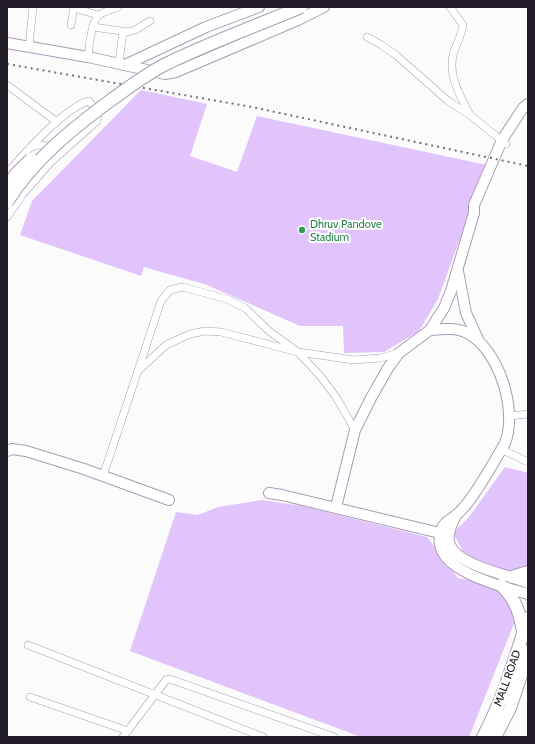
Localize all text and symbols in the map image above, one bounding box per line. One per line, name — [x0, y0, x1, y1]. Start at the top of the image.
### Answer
place label: Dhruv Pandove Stadium — [310, 217, 382, 244]
marker: Dhruv Pandove Stadium — [297, 225, 307, 235]
street label: MALL ROAD — [490, 648, 524, 708]

